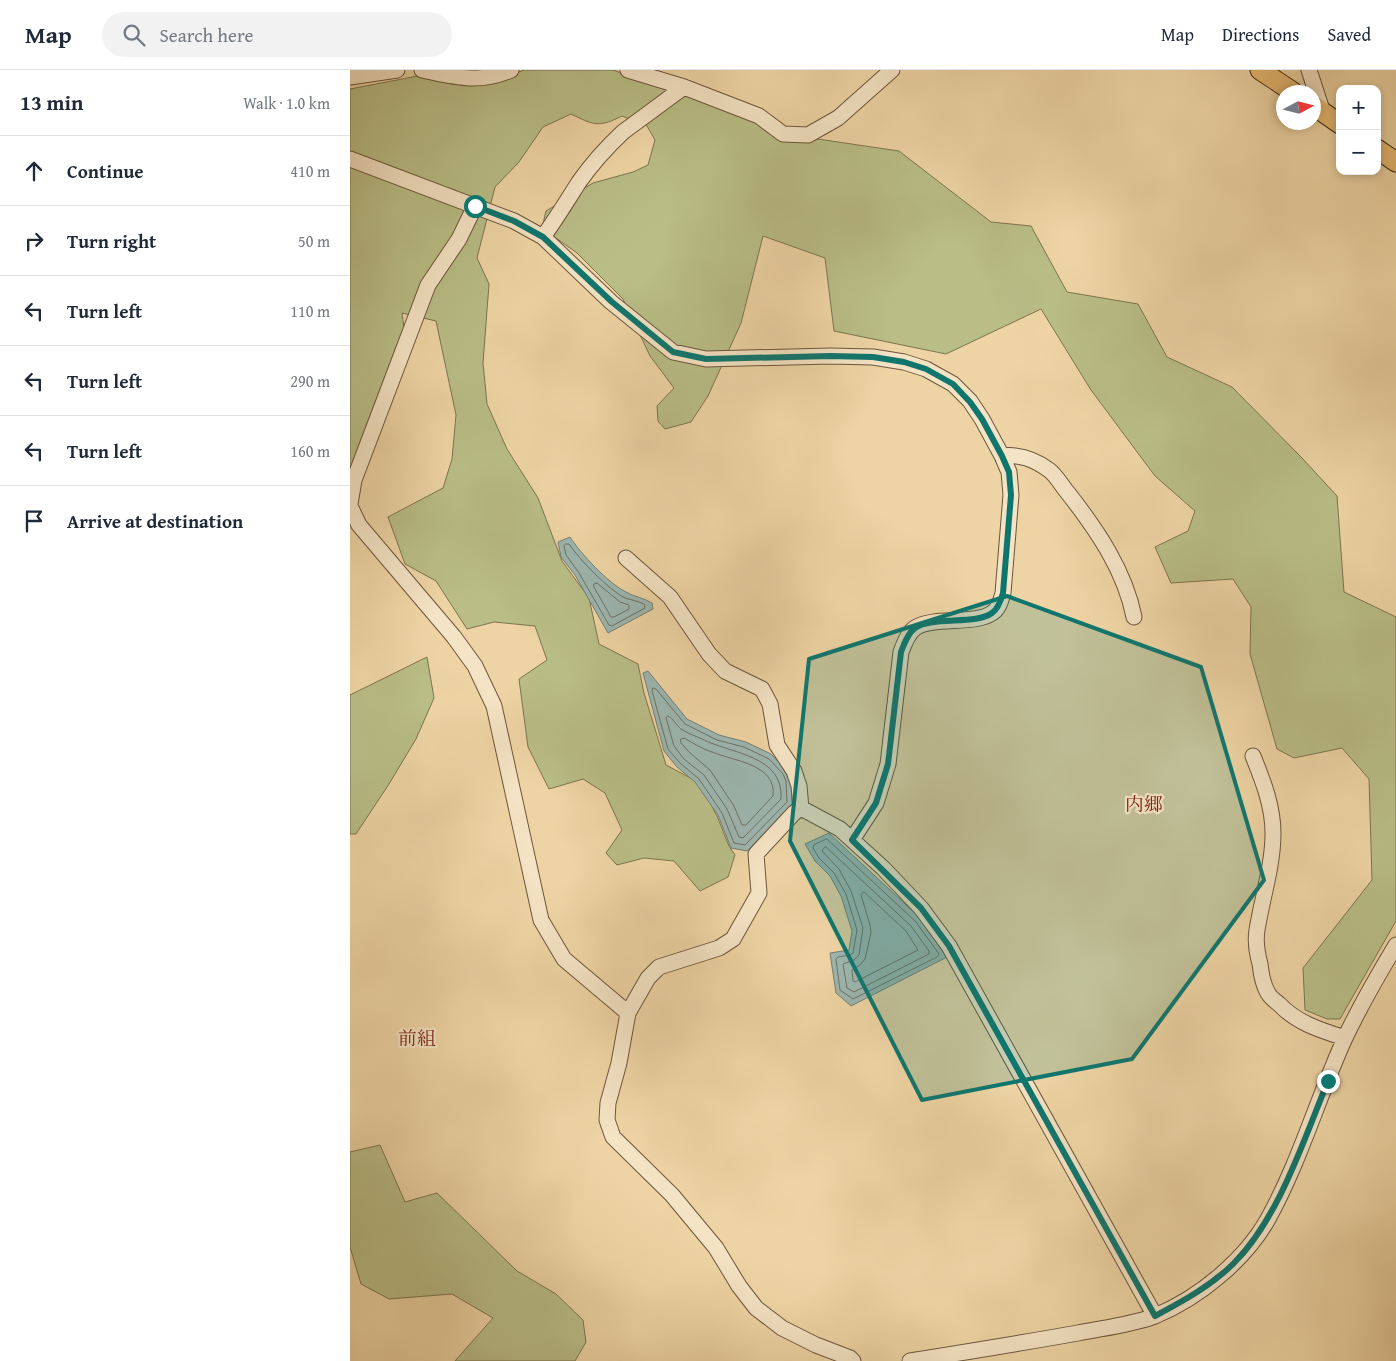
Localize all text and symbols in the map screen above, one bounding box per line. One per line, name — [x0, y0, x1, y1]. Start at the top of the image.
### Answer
search box — [102, 12, 452, 57]
text: Map — [25, 17, 72, 52]
icon: search — [120, 21, 148, 49]
text: Search here — [160, 21, 253, 49]
text: Map — [1161, 21, 1194, 48]
text: Directions — [1222, 21, 1299, 48]
text: Saved — [1327, 21, 1371, 48]
north arrow — [1276, 85, 1321, 130]
map controls — [1336, 85, 1381, 175]
button: + — [1336, 85, 1381, 130]
text: 13 min — [20, 87, 83, 118]
text: Walk · 1.0 km — [243, 91, 330, 115]
button: − — [1336, 130, 1381, 175]
icon: ahead — [20, 157, 48, 185]
text: Continue — [67, 157, 144, 185]
text: 410 m — [290, 159, 330, 183]
route start — [464, 195, 487, 218]
icon: right — [20, 227, 48, 255]
text: Turn right — [67, 227, 156, 255]
text: 50 m — [298, 229, 330, 253]
icon: left — [20, 297, 48, 325]
text: Turn left — [67, 297, 142, 325]
text: 110 m — [290, 299, 330, 323]
icon: left — [20, 367, 48, 395]
text: Turn left — [67, 367, 142, 395]
text: 290 m — [290, 369, 330, 393]
icon: left — [20, 437, 48, 465]
text: Turn left — [67, 437, 142, 465]
text: 160 m — [290, 439, 330, 463]
icon: arrive — [20, 507, 48, 535]
text: Arrive at destination — [67, 507, 243, 535]
district label: 内郷 — [1125, 790, 1163, 818]
district label: 前組 — [398, 1024, 436, 1052]
route end — [1317, 1070, 1340, 1093]

